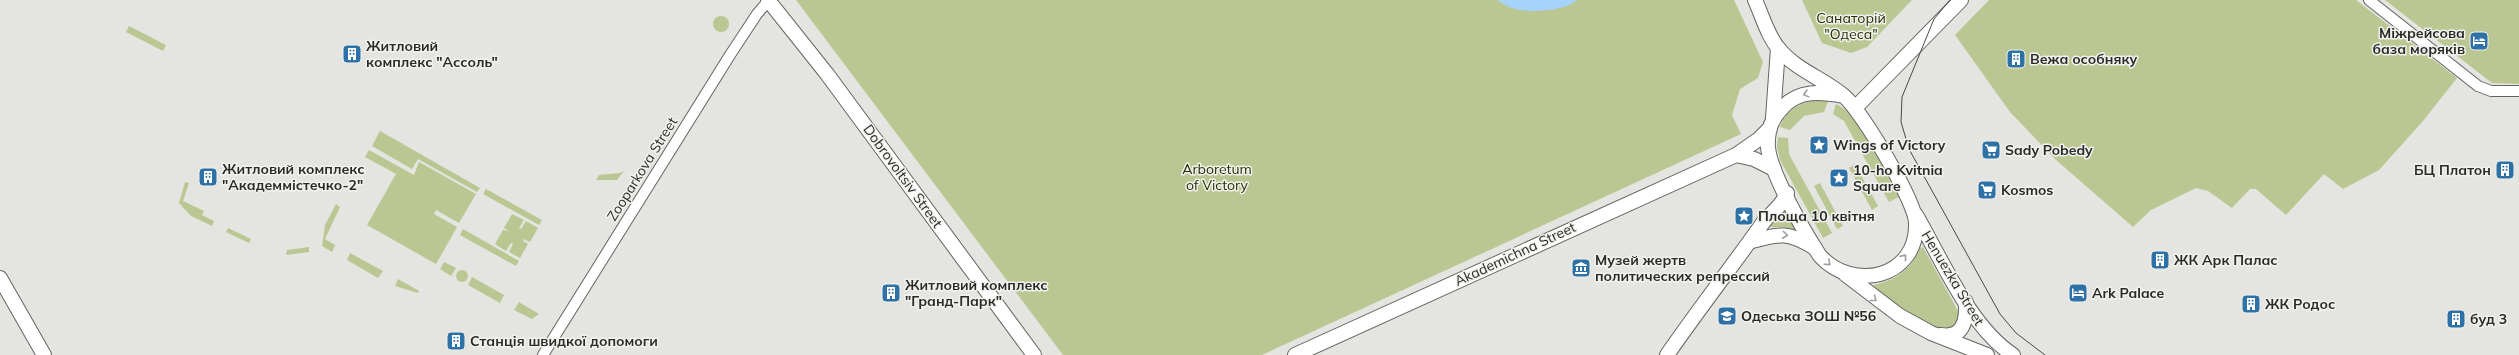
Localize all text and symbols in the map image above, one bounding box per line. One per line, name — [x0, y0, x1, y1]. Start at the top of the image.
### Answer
park label: Санаторій "Одеса" — [1816, 9, 1886, 43]
place label: Міжрейсова база моряків — [2372, 24, 2465, 58]
hotel icon: Міжрейсова база моряків — [2468, 30, 2490, 52]
place label: Житловий комплекс "Ассоль" — [366, 37, 498, 71]
building icon: Житловий комплекс "Ассоль" — [341, 43, 363, 65]
building icon: Вежа особняку — [2005, 48, 2027, 70]
place label: Вежа особняку — [2030, 50, 2137, 68]
one-way arrow — [1802, 89, 1809, 98]
street label: Zooparkova Street — [603, 114, 681, 224]
street label: Dobrovoltsiv Street — [859, 121, 947, 231]
place icon: Wings of Victory — [1808, 134, 1830, 156]
place label: Wings of Victory — [1833, 136, 1946, 154]
supermarket icon: Sady Pobedy — [1980, 139, 2002, 161]
place label: Sady Pobedy — [2005, 141, 2093, 159]
building icon: БЦ Платон — [2494, 159, 2516, 181]
place label: Житловий комплекс "Академмістечко-2" — [222, 160, 365, 194]
park label: Arboretum of Victory — [1182, 160, 1252, 194]
place label: 10-ho Kvitnia Square — [1853, 161, 1943, 195]
place label: БЦ Платон — [2414, 161, 2491, 179]
building icon: Житловий комплекс "Академмістечко-2" — [197, 166, 219, 188]
place icon: 10-ho Kvitnia Square — [1828, 167, 1850, 189]
supermarket icon: Kosmos — [1976, 179, 1998, 201]
place label: Kosmos — [2001, 181, 2053, 199]
place icon: Площа 10 квітня — [1733, 205, 1755, 227]
place label: Площа 10 квітня — [1758, 207, 1875, 225]
street label: Akademichna Street — [1452, 218, 1579, 290]
street label: Henuezka Street — [1918, 227, 1988, 329]
one-way arrow — [1782, 230, 1788, 239]
building icon: ЖК Арк Палас — [2149, 249, 2171, 271]
place label: Музей жертв политических репрессий — [1595, 251, 1770, 285]
place label: ЖК Арк Палас — [2174, 251, 2278, 269]
one-way arrow — [1900, 254, 1907, 262]
museum icon: Музей жертв политических репрессий — [1570, 257, 1592, 279]
one-way arrow — [1823, 259, 1831, 266]
place label: Житловий комплекс "Гранд-Парк" — [905, 276, 1048, 310]
building icon: Житловий комплекс "Гранд-Парк" — [880, 282, 902, 304]
hotel icon: Ark Palace — [2067, 282, 2089, 304]
place label: Ark Palace — [2092, 284, 2164, 302]
building icon: ЖК Родос — [2240, 293, 2262, 315]
one-way arrow — [1870, 294, 1877, 301]
place label: ЖК Родос — [2265, 295, 2335, 313]
school or university icon: Одеська ЗОШ №56 — [1716, 305, 1738, 327]
place label: Одеська ЗОШ №56 — [1741, 307, 1876, 325]
building icon: буд 3 — [2445, 308, 2467, 330]
place label: буд 3 — [2470, 310, 2507, 328]
building icon: Станція швидкої допомоги — [445, 330, 467, 352]
place label: Станція швидкої допомоги — [470, 332, 658, 350]

